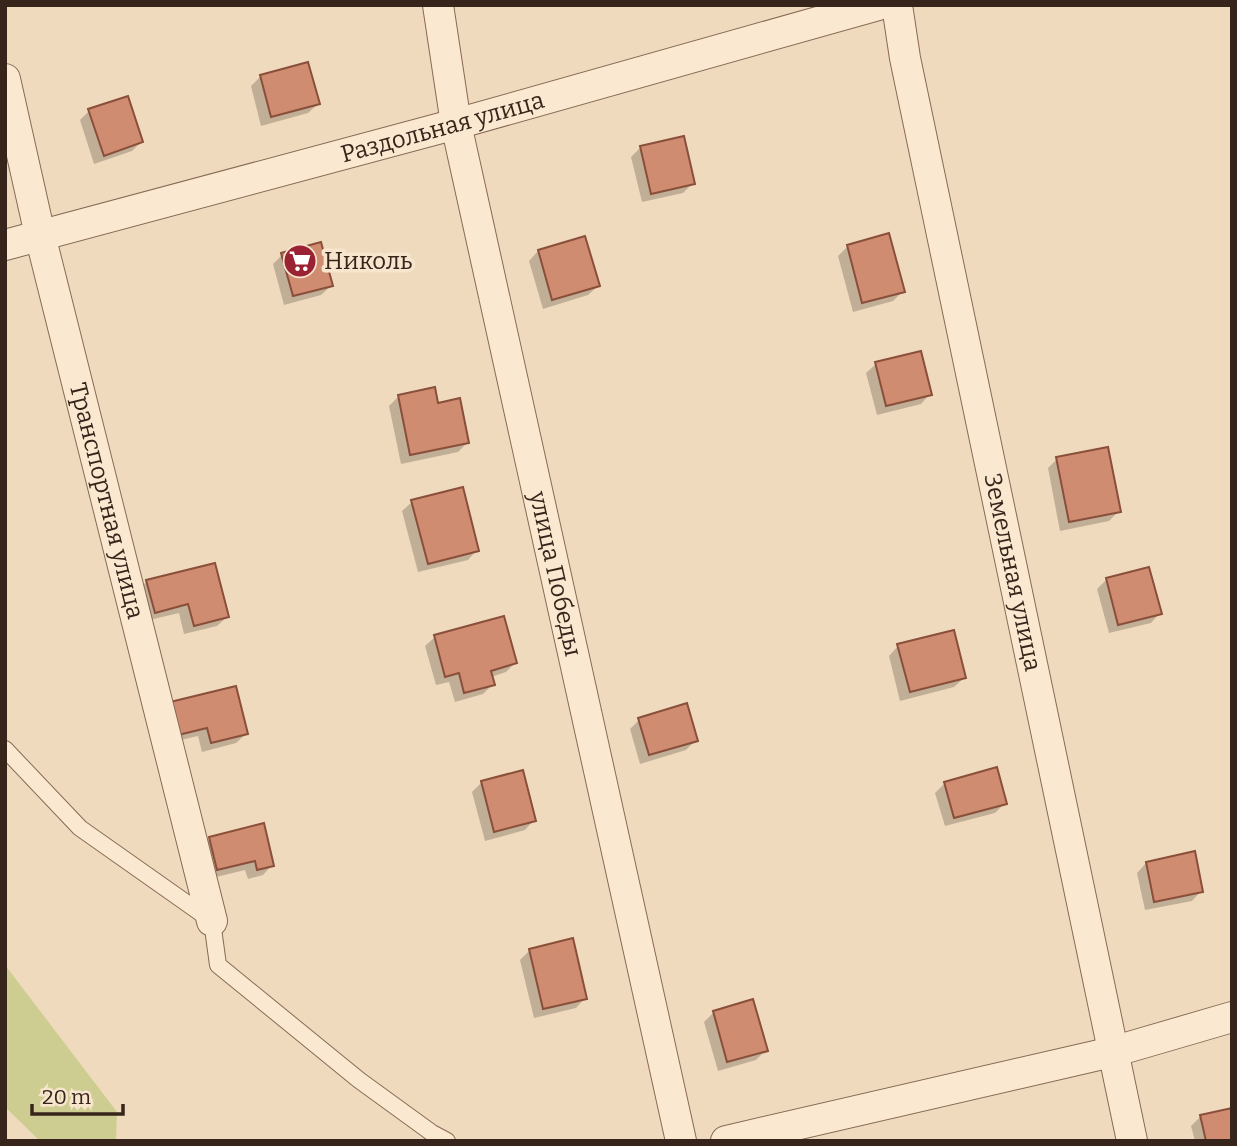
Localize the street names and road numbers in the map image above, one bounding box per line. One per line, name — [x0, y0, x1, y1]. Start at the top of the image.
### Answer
street label: Раздольная улица — [338, 86, 547, 168]
street label: Транспортная улица — [64, 380, 150, 622]
street label: Земельная улица — [978, 471, 1047, 674]
street label: улица Победы — [523, 488, 587, 659]

